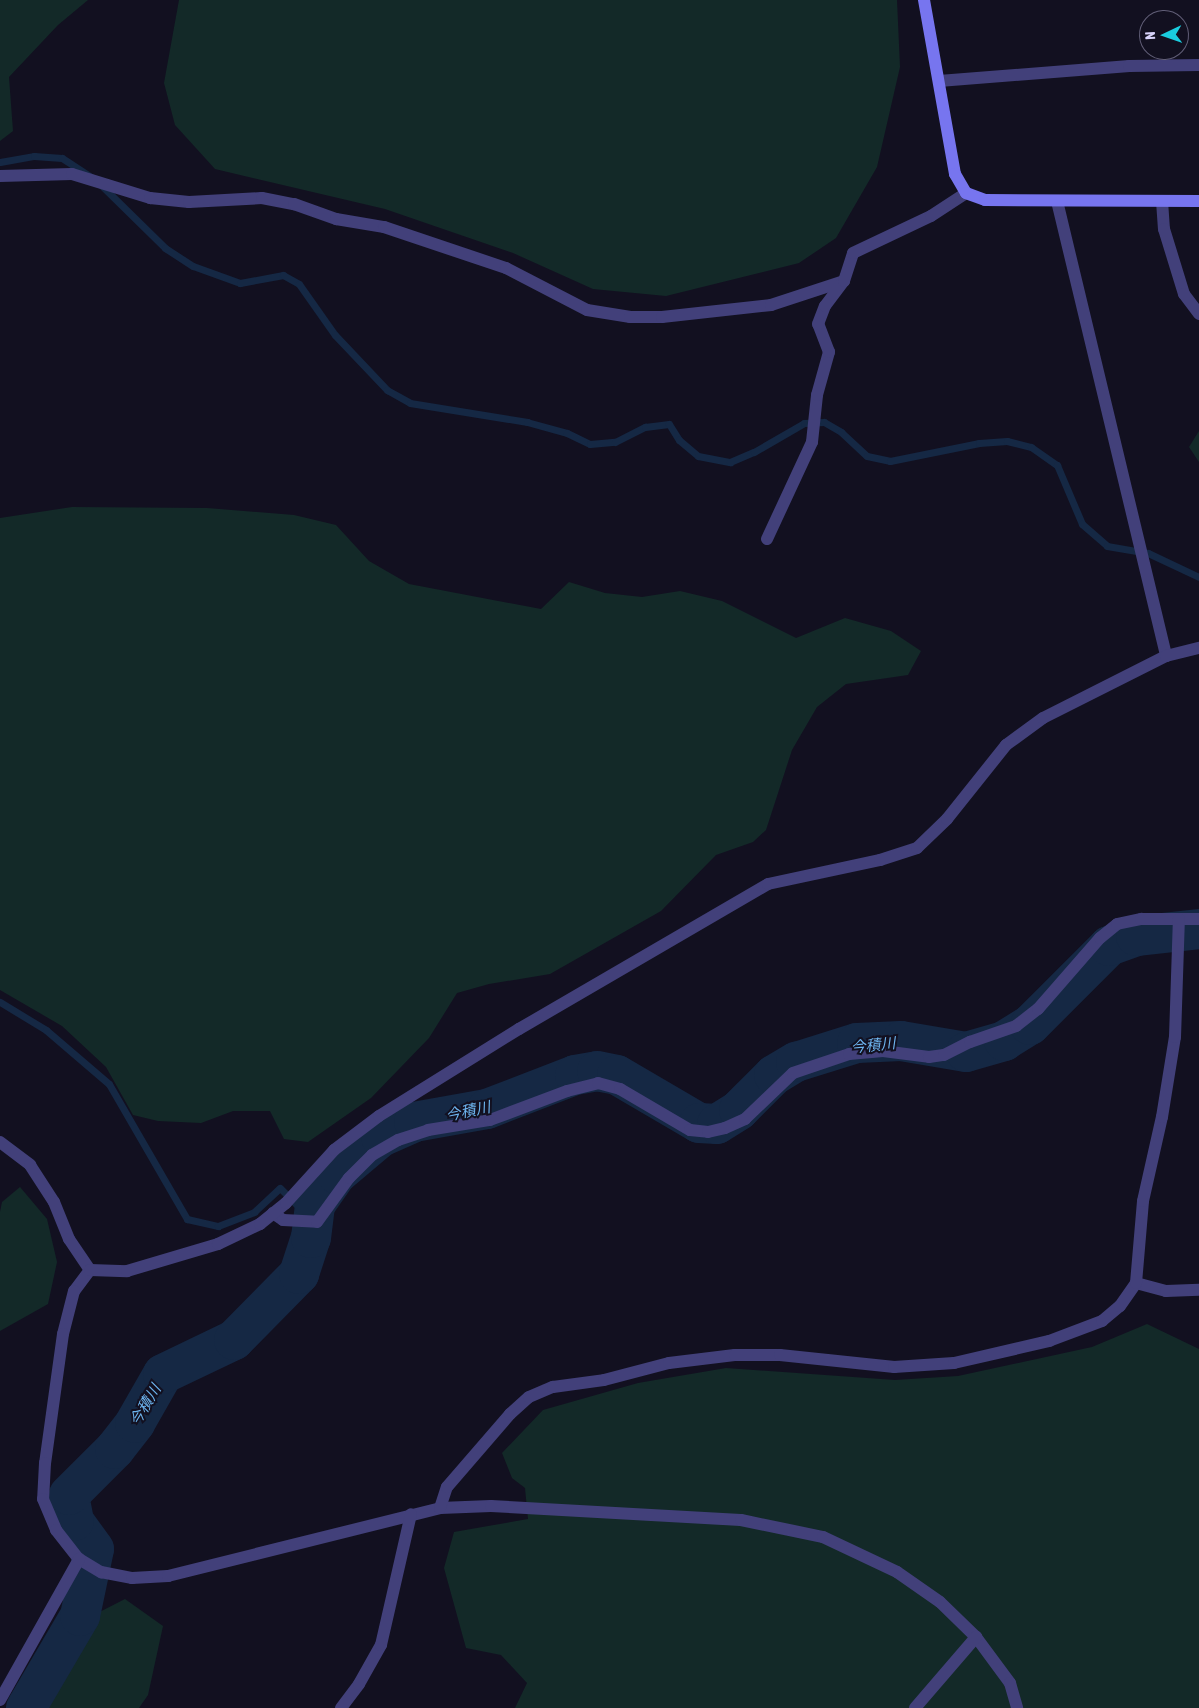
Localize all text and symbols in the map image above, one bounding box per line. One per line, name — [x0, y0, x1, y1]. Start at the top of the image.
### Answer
north arrow — [1139, 10, 1189, 60]
text: N — [1142, 31, 1158, 40]
water label: 今積川 — [850, 1034, 896, 1056]
water label: 今積川 — [444, 1098, 492, 1124]
water label: 今積川 — [126, 1381, 164, 1429]

